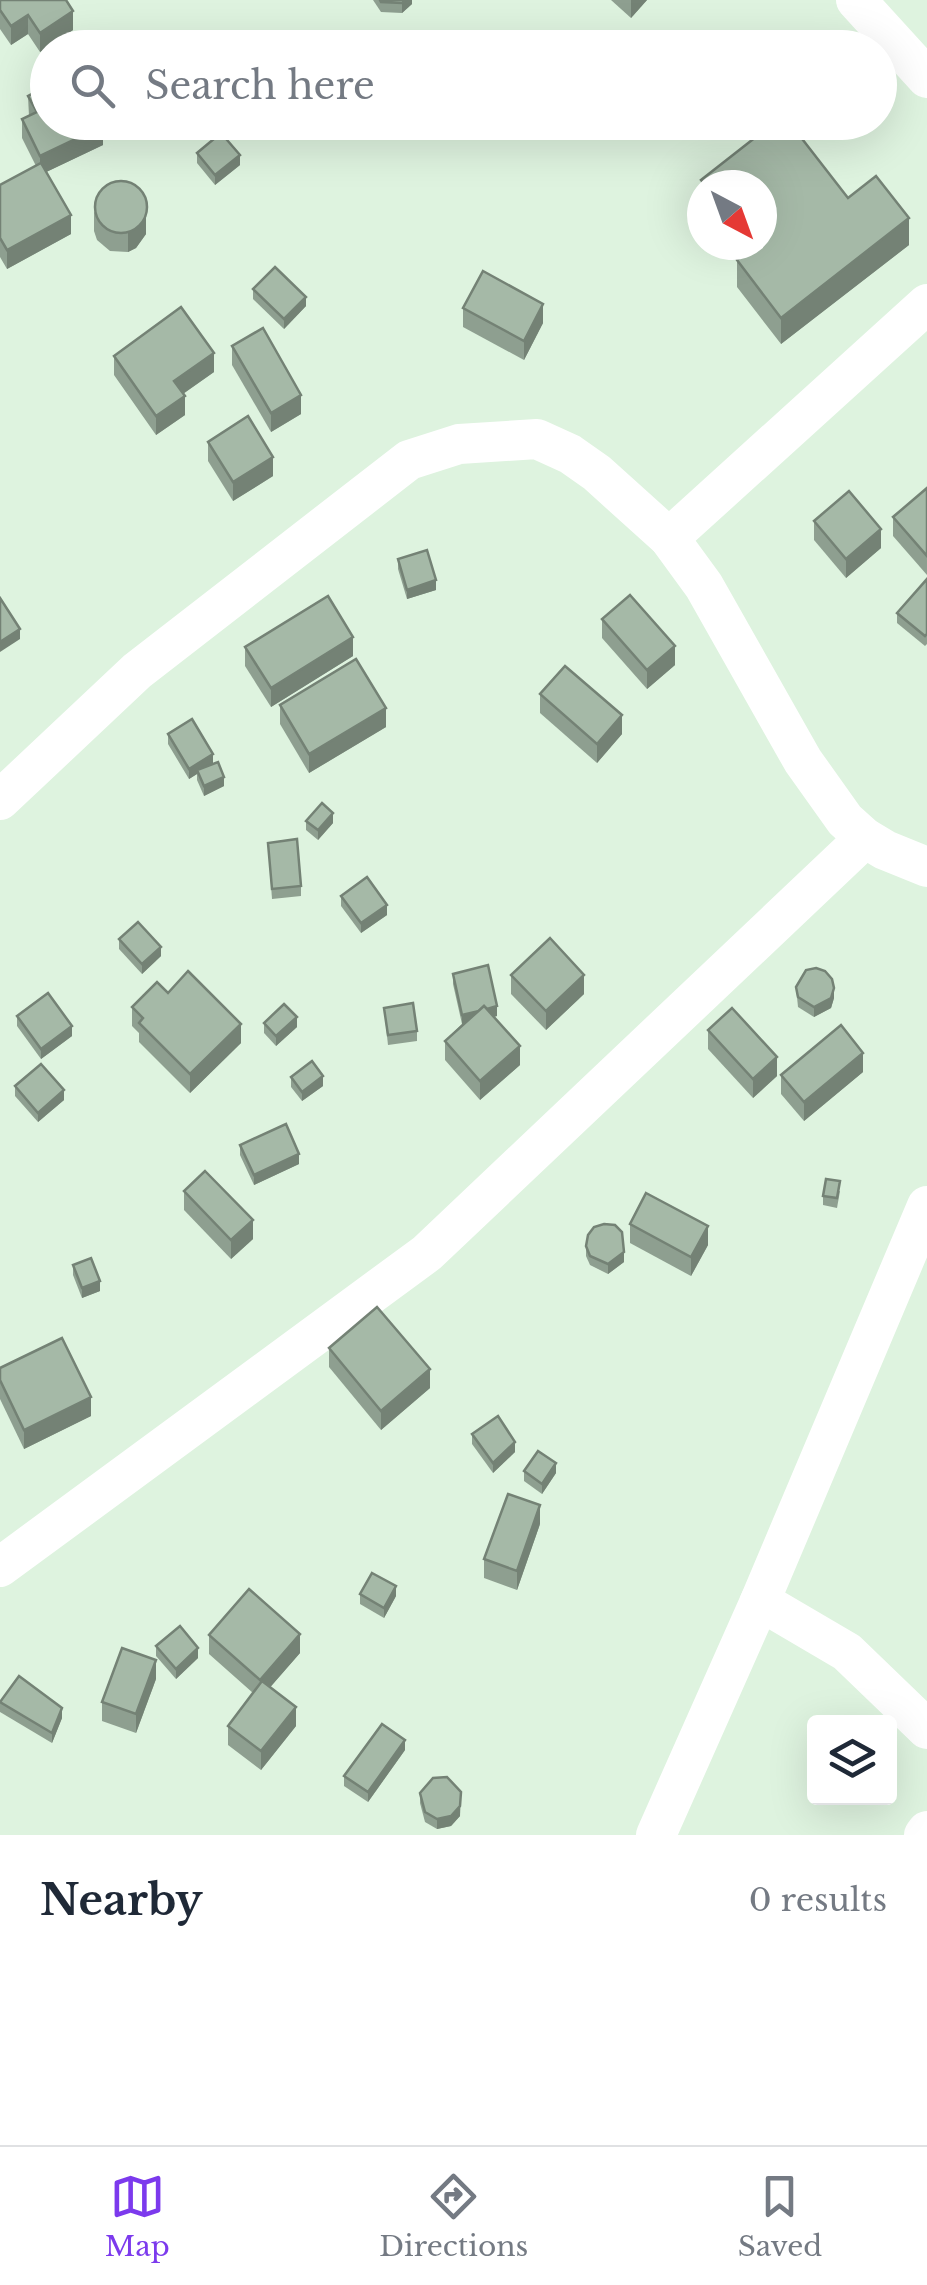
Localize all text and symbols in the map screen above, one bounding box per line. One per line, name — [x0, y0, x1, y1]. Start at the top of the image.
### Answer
search box — [30, 30, 897, 140]
icon: search — [65, 58, 120, 113]
text: Search here — [145, 62, 375, 109]
north arrow — [687, 170, 777, 260]
map controls — [807, 1715, 897, 1805]
button: layers — [807, 1715, 897, 1805]
text: Nearby — [40, 1874, 203, 1926]
text: 0 results — [749, 1880, 887, 1920]
tab: Map — [105, 2169, 170, 2264]
tab: Directions — [379, 2169, 528, 2264]
tab: Saved — [738, 2169, 822, 2264]

